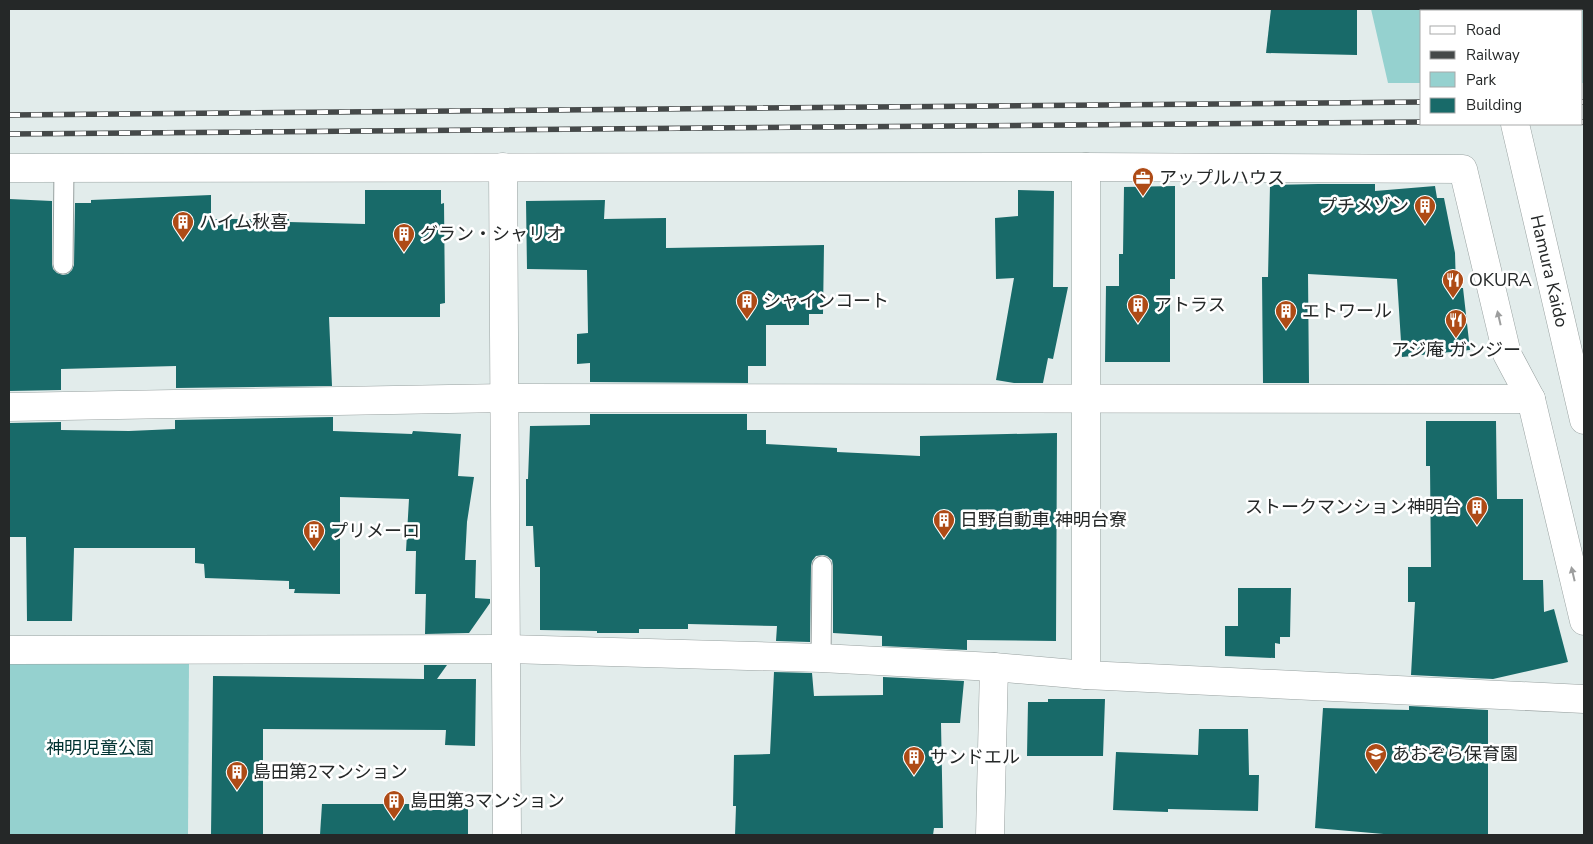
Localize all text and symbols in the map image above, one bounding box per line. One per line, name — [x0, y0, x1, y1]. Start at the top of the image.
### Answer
legend — [1420, 10, 1583, 125]
text: Road — [1466, 20, 1501, 40]
text: Railway — [1466, 45, 1520, 65]
text: Park — [1466, 70, 1496, 90]
text: Building — [1466, 95, 1522, 115]
office icon: アップルハウス — [1131, 166, 1155, 197]
place label: アップルハウス — [1159, 166, 1285, 190]
place label: プチメゾン — [1319, 194, 1409, 218]
building icon: プチメゾン — [1413, 194, 1437, 225]
building icon: ハイム秋喜 — [171, 210, 195, 241]
place label: ハイム秋喜 — [199, 210, 288, 234]
street label: Hamura Kaido — [1525, 212, 1574, 330]
building icon: グラン・シャリオ — [392, 222, 416, 253]
place label: グラン・シャリオ — [420, 222, 564, 246]
restaurant icon: OKURA — [1441, 268, 1465, 299]
place label: OKURA — [1469, 268, 1532, 292]
building icon: シャインコート — [735, 289, 759, 320]
place label: シャインコート — [763, 289, 889, 313]
building icon: アトラス — [1126, 293, 1150, 324]
place label: アトラス — [1154, 293, 1226, 317]
building icon: エトワール — [1274, 299, 1298, 330]
place label: エトワール — [1302, 299, 1392, 323]
restaurant icon: アジ庵 ガンジー — [1444, 308, 1468, 339]
one-way arrow — [1495, 310, 1503, 326]
place label: アジ庵 ガンジー — [1391, 338, 1521, 362]
place label: ストークマンション神明台 — [1245, 495, 1461, 519]
building icon: ストークマンション神明台 — [1465, 495, 1489, 526]
building icon: 日野自動車 神明台寮 — [932, 508, 956, 539]
place label: 日野自動車 神明台寮 — [960, 508, 1127, 532]
building icon: プリメーロ — [302, 519, 326, 550]
place label: プリメーロ — [330, 519, 420, 543]
one-way arrow — [1569, 566, 1577, 581]
park label: 神明児童公園 — [46, 736, 154, 760]
school or university icon: あおぞら保育園 — [1364, 742, 1388, 773]
place label: あおぞら保育園 — [1392, 742, 1518, 766]
building icon: サンドエル — [902, 745, 926, 776]
place label: サンドエル — [930, 745, 1020, 769]
building icon: 島田第2マンション — [225, 760, 249, 791]
place label: 島田第2マンション — [253, 760, 408, 784]
building icon: 島田第3マンション — [382, 789, 406, 820]
place label: 島田第3マンション — [410, 789, 565, 813]

